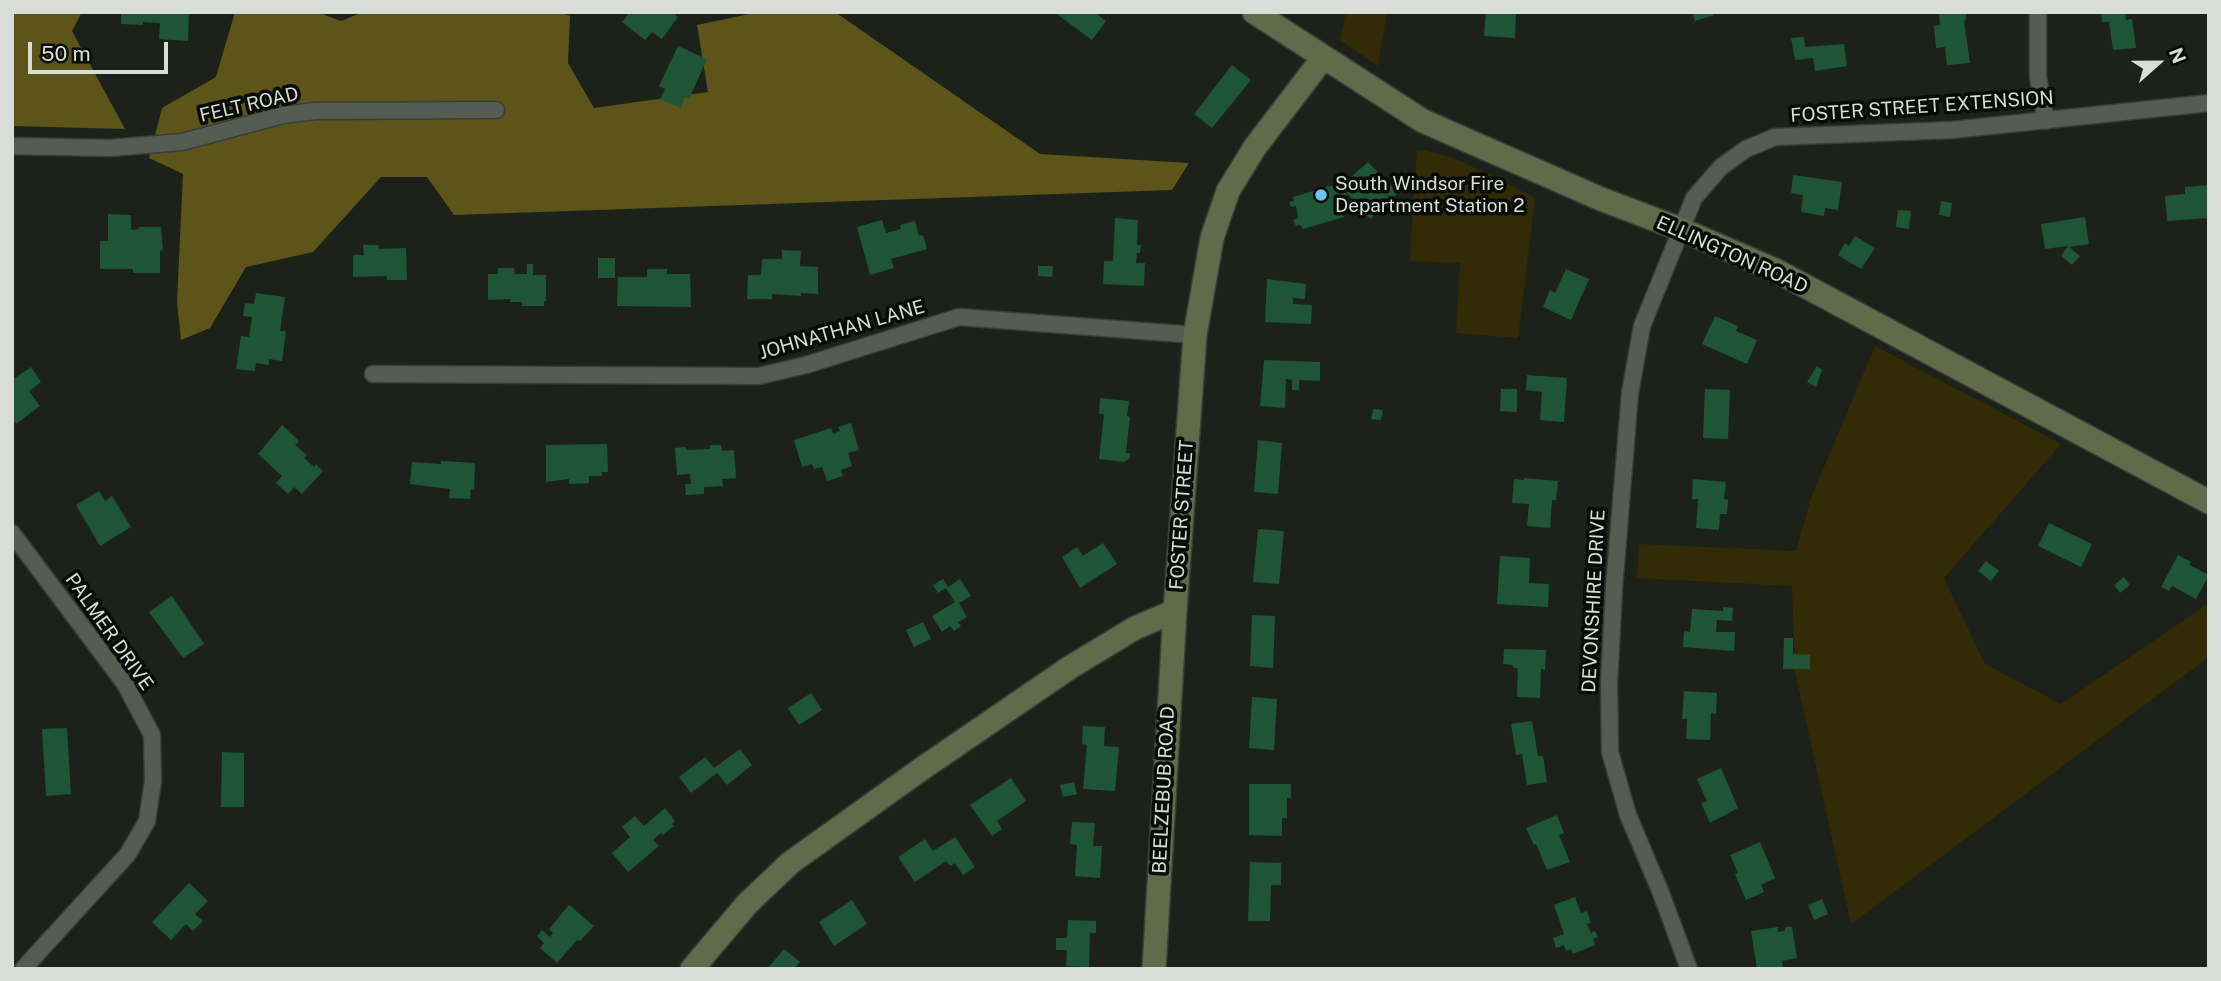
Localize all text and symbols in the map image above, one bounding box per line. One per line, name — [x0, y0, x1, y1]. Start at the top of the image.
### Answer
scale bar — [32, 28, 172, 72]
north arrow — [2123, 28, 2193, 98]
text: 50 m — [41, 41, 91, 66]
text: N — [2165, 45, 2191, 66]
street label: FELT ROAD — [197, 83, 301, 127]
street label: FOSTER STREET EXTENSION — [1790, 86, 2054, 128]
place label: South Windsor Fire Department Station 2 — [1335, 173, 1524, 217]
marker: South Windsor Fire Department Station 2 — [1313, 187, 1329, 203]
street label: ELLINGTON ROAD — [1653, 211, 1811, 299]
street label: JOHNATHAN LANE — [757, 295, 927, 365]
street label: FOSTER STREET — [1165, 439, 1199, 591]
street label: DEVONSHIRE DRIVE — [1578, 509, 1610, 693]
street label: PALMER DRIVE — [60, 569, 158, 695]
street label: BEELZEBUB ROAD — [1148, 706, 1180, 874]

